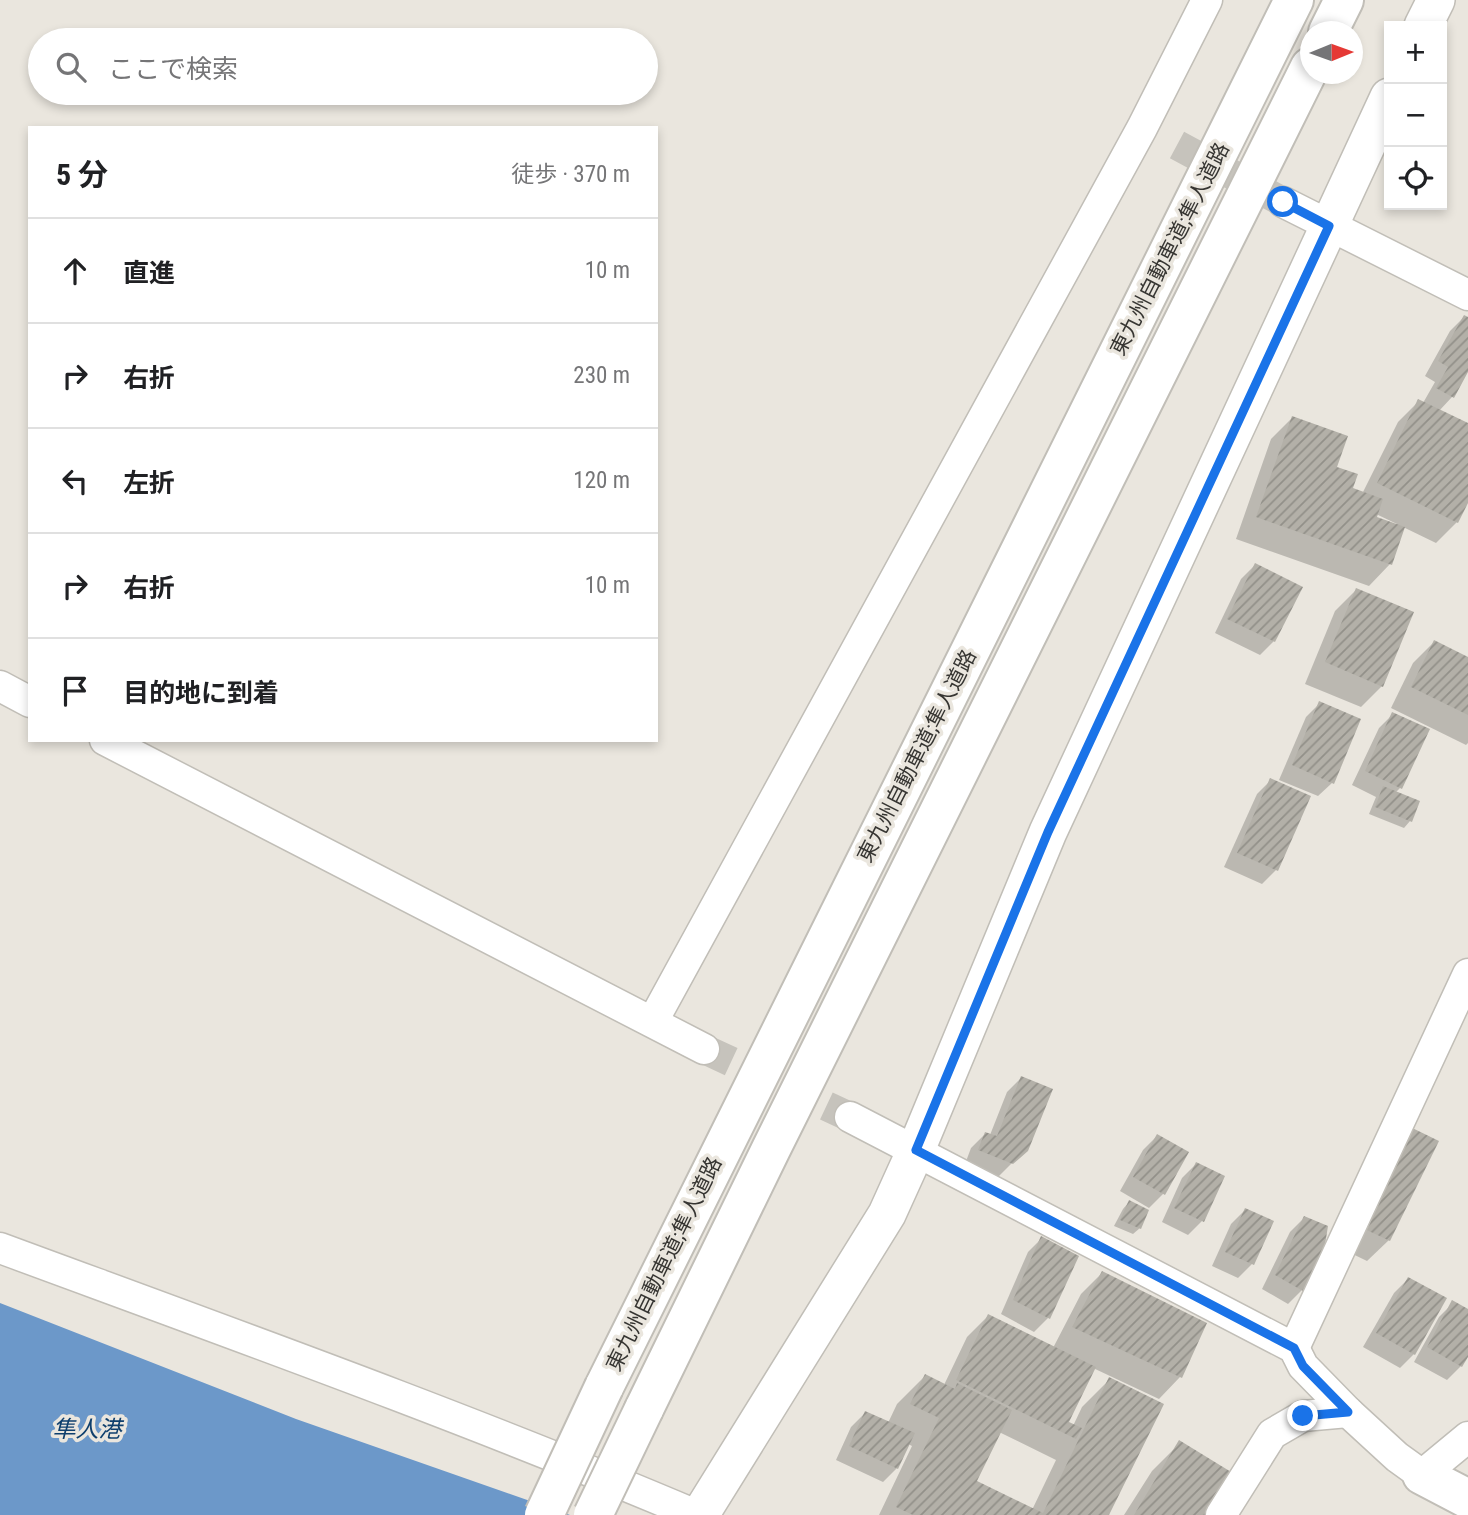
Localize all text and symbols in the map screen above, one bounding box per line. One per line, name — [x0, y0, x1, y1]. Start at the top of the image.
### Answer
north arrow — [1300, 21, 1363, 84]
map controls — [1384, 21, 1447, 210]
button: + — [1384, 21, 1447, 84]
search box — [28, 28, 658, 105]
icon: search — [52, 48, 90, 86]
text: ここで検索 — [108, 54, 238, 84]
button: − — [1384, 84, 1447, 147]
street label: 東九州自動車道;隼人道路 — [1106, 139, 1234, 359]
button: locate — [1384, 147, 1447, 210]
text: 5 分 — [56, 157, 108, 192]
text: 徒歩 · 370 m — [511, 161, 630, 188]
route start — [1267, 186, 1298, 217]
icon: ahead — [56, 252, 94, 290]
text: 10 m — [585, 257, 630, 284]
text: 直進 — [123, 258, 175, 288]
icon: right — [56, 357, 94, 395]
text: 230 m — [573, 362, 630, 389]
text: 右折 — [123, 363, 175, 393]
icon: left — [56, 462, 94, 500]
text: 120 m — [573, 467, 630, 494]
text: 左折 — [123, 468, 175, 498]
icon: right — [56, 567, 94, 605]
text: 10 m — [585, 572, 630, 599]
text: 右折 — [123, 573, 175, 603]
street label: 東九州自動車道;隼人道路 — [853, 646, 981, 866]
icon: arrive — [56, 672, 94, 710]
text: 目的地に到着 — [123, 678, 279, 708]
street label: 東九州自動車道;隼人道路 — [602, 1153, 726, 1375]
route end — [1287, 1400, 1318, 1431]
water label: 隼人港 — [53, 1416, 125, 1443]

